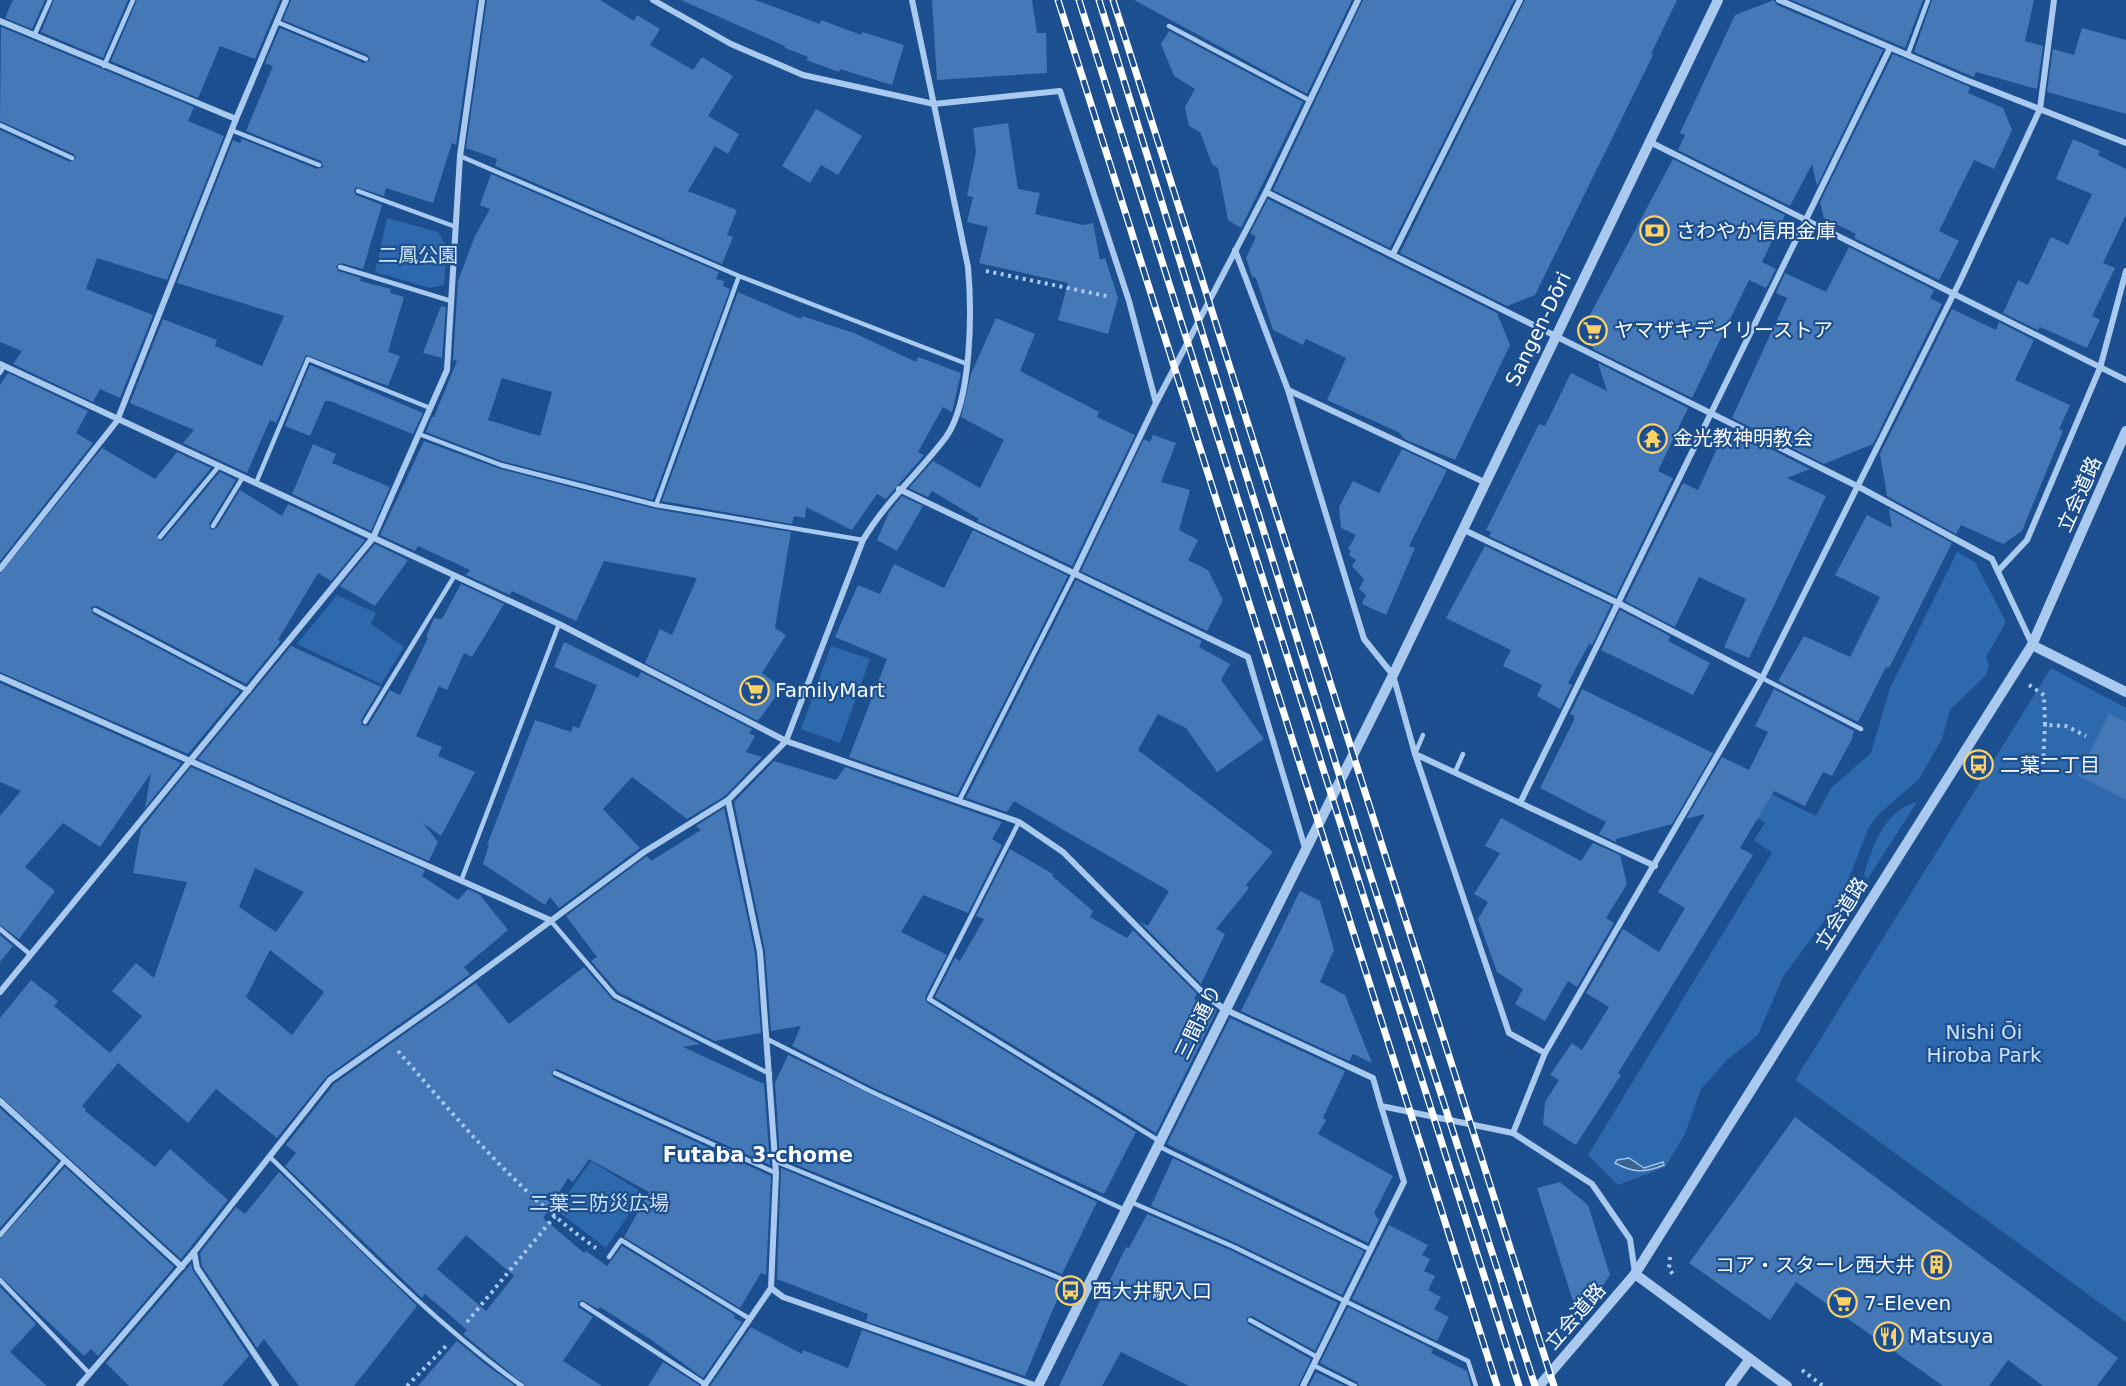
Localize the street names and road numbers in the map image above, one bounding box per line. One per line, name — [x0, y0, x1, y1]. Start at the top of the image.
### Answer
street label: Sangen-Dōri — [1500, 268, 1576, 390]
street label: 立会道路 — [2052, 453, 2106, 535]
street label: 立会道路 — [1810, 873, 1872, 953]
street label: 三間通り — [1170, 981, 1226, 1063]
street label: 立会道路 — [1540, 1278, 1610, 1354]

